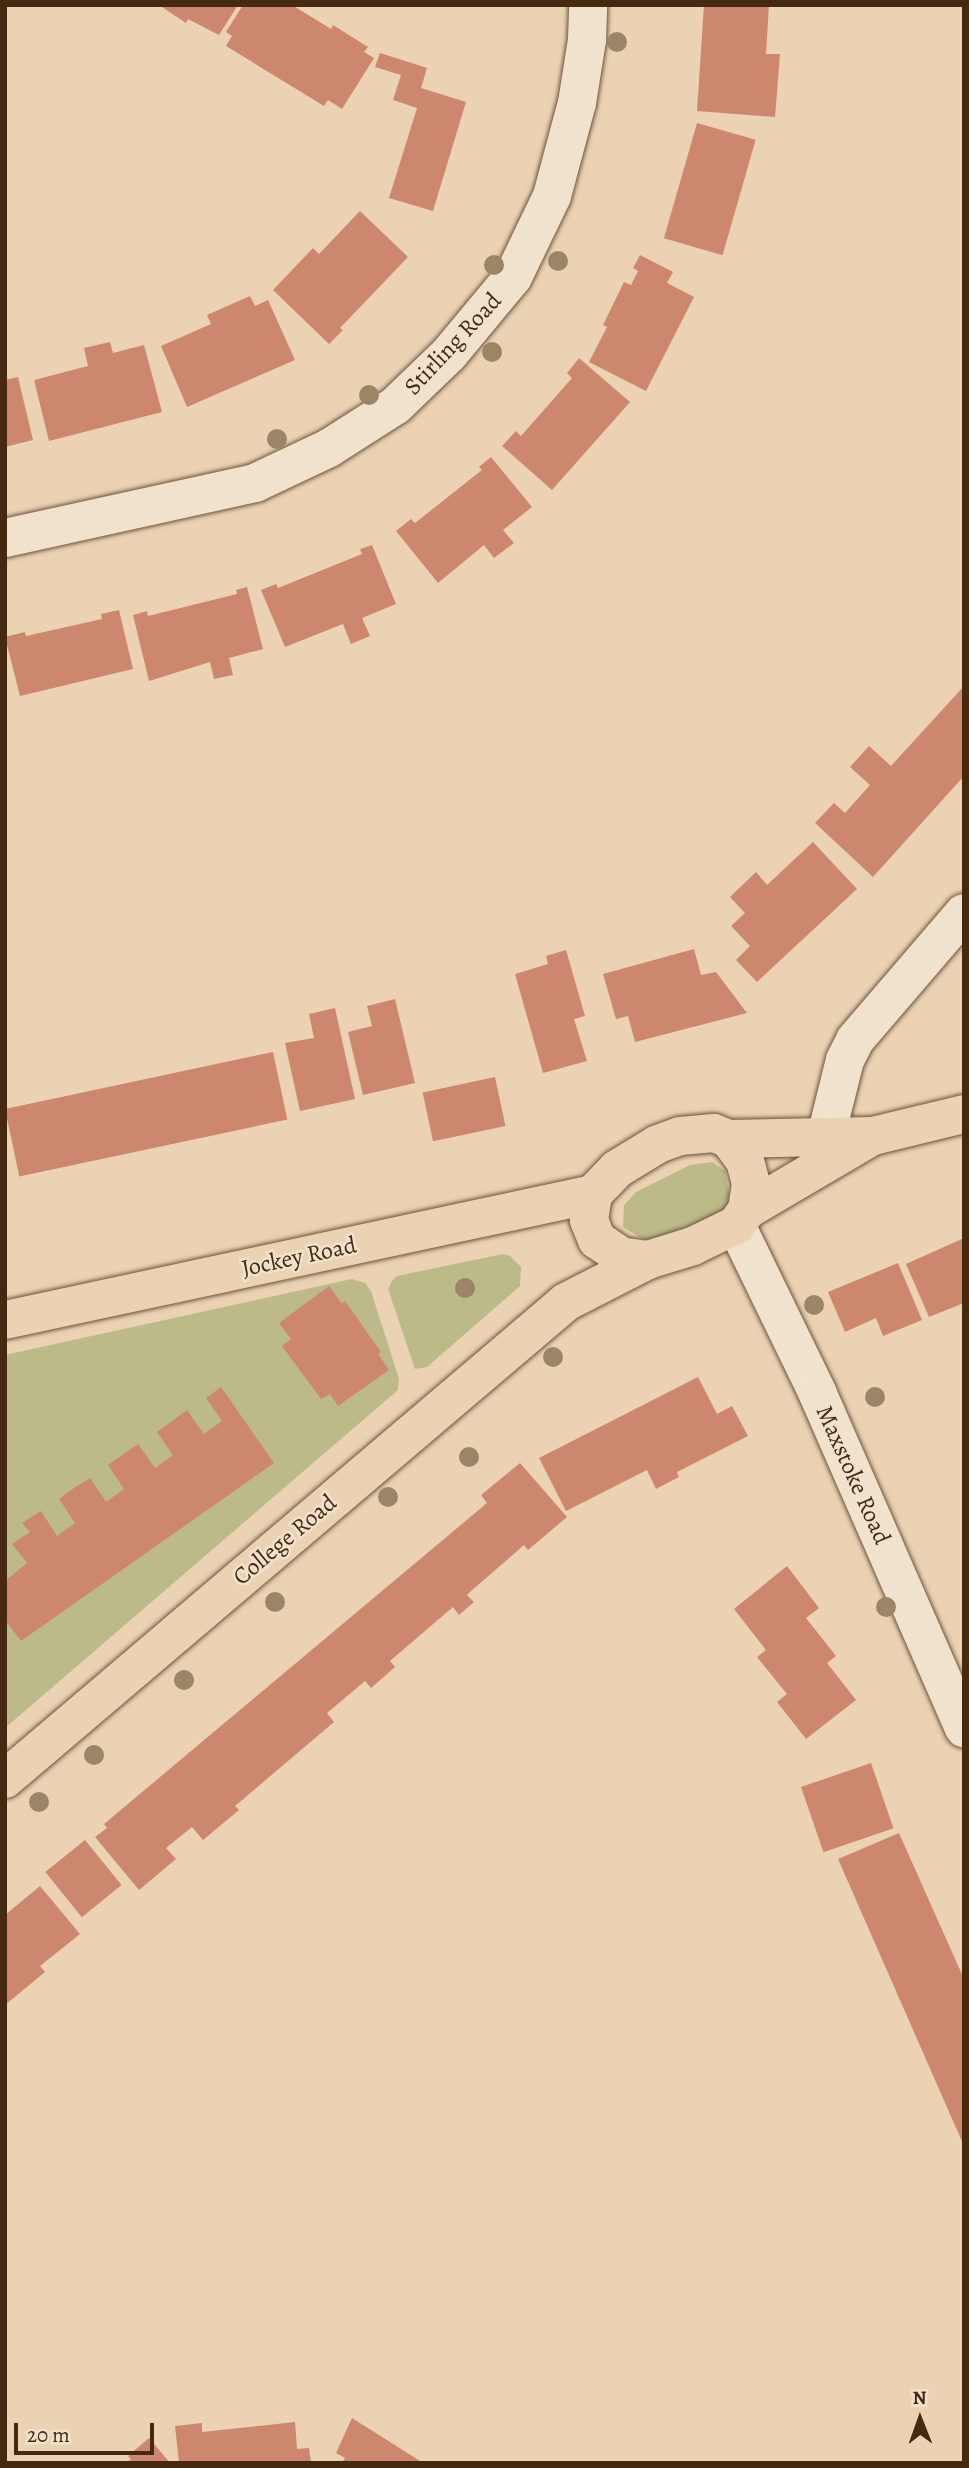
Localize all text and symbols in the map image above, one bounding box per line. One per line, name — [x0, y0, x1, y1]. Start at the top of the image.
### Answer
street label: Stirling Road — [398, 287, 508, 401]
street label: Jockey Road — [239, 1231, 359, 1283]
street label: Maxstoke Road — [810, 1401, 896, 1549]
street label: College Road — [227, 1488, 343, 1592]
north arrow — [885, 2384, 955, 2454]
text: N — [912, 2385, 927, 2411]
scale bar — [18, 2408, 158, 2452]
text: 20 m — [27, 2421, 70, 2449]

